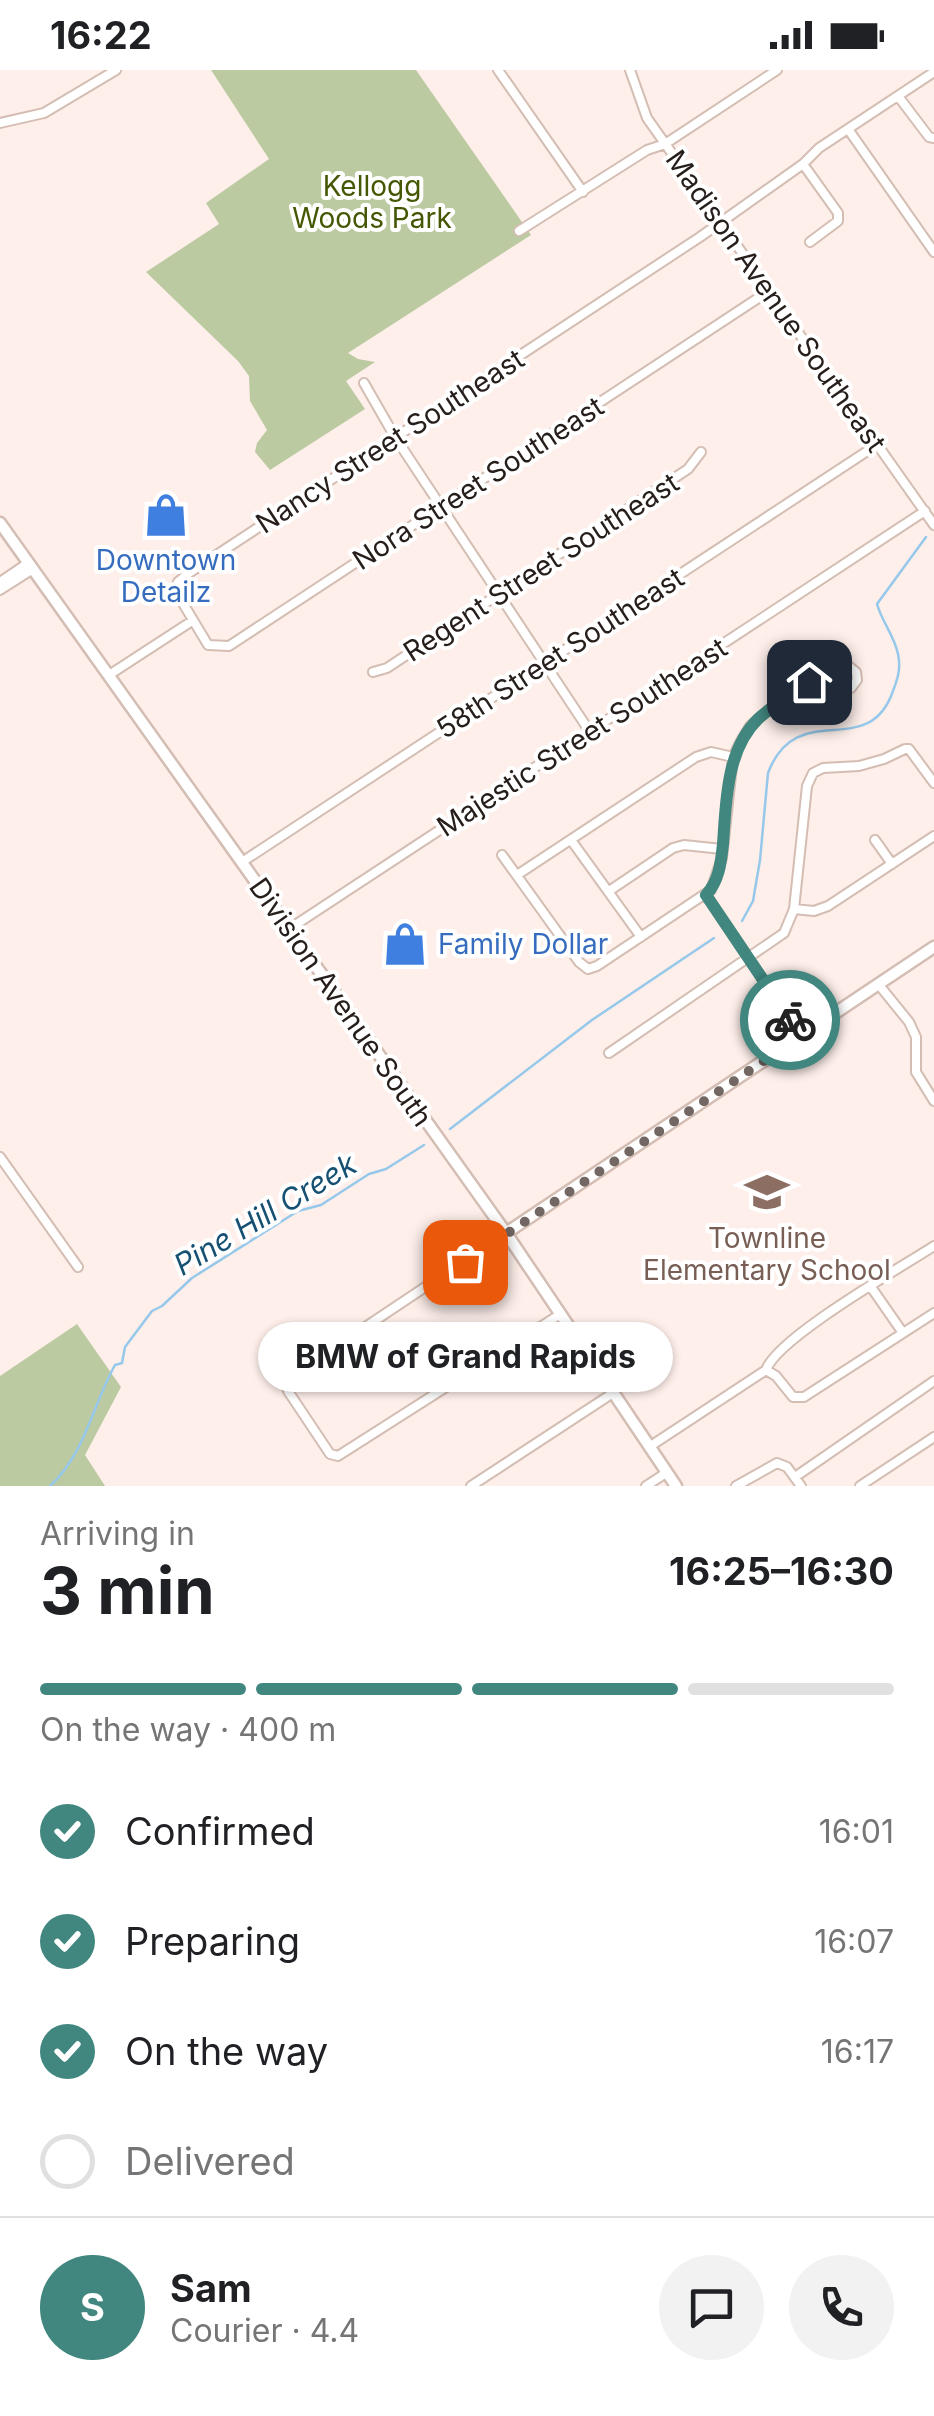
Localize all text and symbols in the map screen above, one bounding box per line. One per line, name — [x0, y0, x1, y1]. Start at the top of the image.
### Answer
text: 16:22 — [50, 12, 152, 58]
street label: Madison Avenue Southeast — [659, 144, 893, 458]
park label: Kellogg Woods Park — [292, 169, 452, 235]
street label: Nancy Street Southeast — [250, 342, 530, 540]
street label: Nora Street Southeast — [346, 389, 610, 577]
street label: Regent Street Southeast — [397, 465, 685, 669]
shop icon: Downtown Detailz — [142, 491, 190, 539]
place label: Downtown Detailz — [96, 543, 236, 609]
street label: 58th Street Southeast — [430, 560, 690, 746]
street label: Majestic Street Southeast — [431, 630, 733, 844]
pin — [767, 640, 852, 725]
icon: home — [782, 655, 837, 710]
street label: Division Avenue South — [242, 871, 440, 1133]
shop icon: Family Dollar — [381, 920, 429, 968]
place label: Family Dollar — [438, 927, 608, 961]
courier — [740, 970, 840, 1070]
icon: bike — [763, 993, 818, 1048]
water label: Pine Hill Creek — [167, 1145, 363, 1283]
school or university icon: Townline Elementary School — [743, 1168, 791, 1216]
pin — [423, 1220, 508, 1305]
place label: Townline Elementary School — [643, 1221, 891, 1287]
icon: bag — [438, 1235, 493, 1290]
callout: BMW of Grand Rapids — [258, 1322, 672, 1392]
text: BMW of Grand Rapids — [295, 1337, 636, 1376]
text: Arriving in — [40, 1514, 195, 1553]
text: 16:25–16:30 — [669, 1548, 894, 1594]
text: 3 min — [40, 1551, 215, 1630]
text: On the way · 400 m — [40, 1710, 336, 1749]
icon: check — [40, 1804, 95, 1859]
text: Confirmed — [125, 1808, 315, 1854]
text: 16:01 — [819, 1812, 894, 1851]
icon: check — [40, 1914, 95, 1969]
text: Preparing — [125, 1918, 300, 1964]
text: 16:07 — [814, 1922, 894, 1961]
icon: check — [40, 2024, 95, 2079]
text: On the way — [125, 2028, 328, 2074]
text: 16:17 — [821, 2032, 894, 2071]
text: Delivered — [125, 2138, 295, 2184]
button: chat — [659, 2255, 764, 2360]
button: phone — [789, 2255, 894, 2360]
text: Sam — [170, 2265, 252, 2311]
text: S — [80, 2284, 105, 2330]
text: Courier · 4.4 — [170, 2311, 359, 2350]

